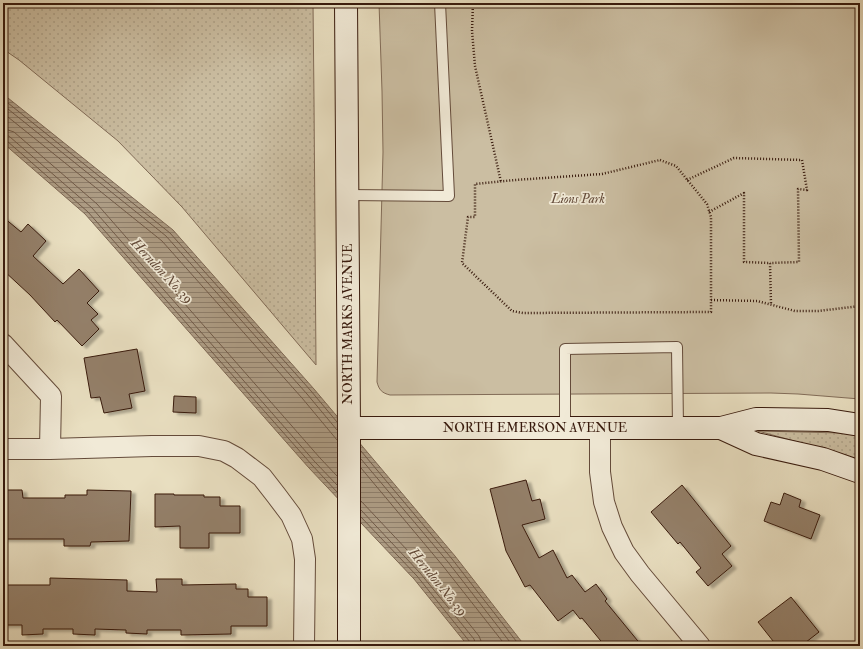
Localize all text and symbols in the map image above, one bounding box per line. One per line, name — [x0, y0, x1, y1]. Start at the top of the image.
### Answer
park label: Lions Park — [550, 191, 605, 207]
water label: Herndon No. 39 — [127, 234, 197, 307]
street label: NORTH MARKS AVENUE — [340, 244, 356, 404]
street label: NORTH EMERSON AVENUE — [443, 420, 627, 436]
water label: Herndon No. 39 — [405, 544, 471, 620]

